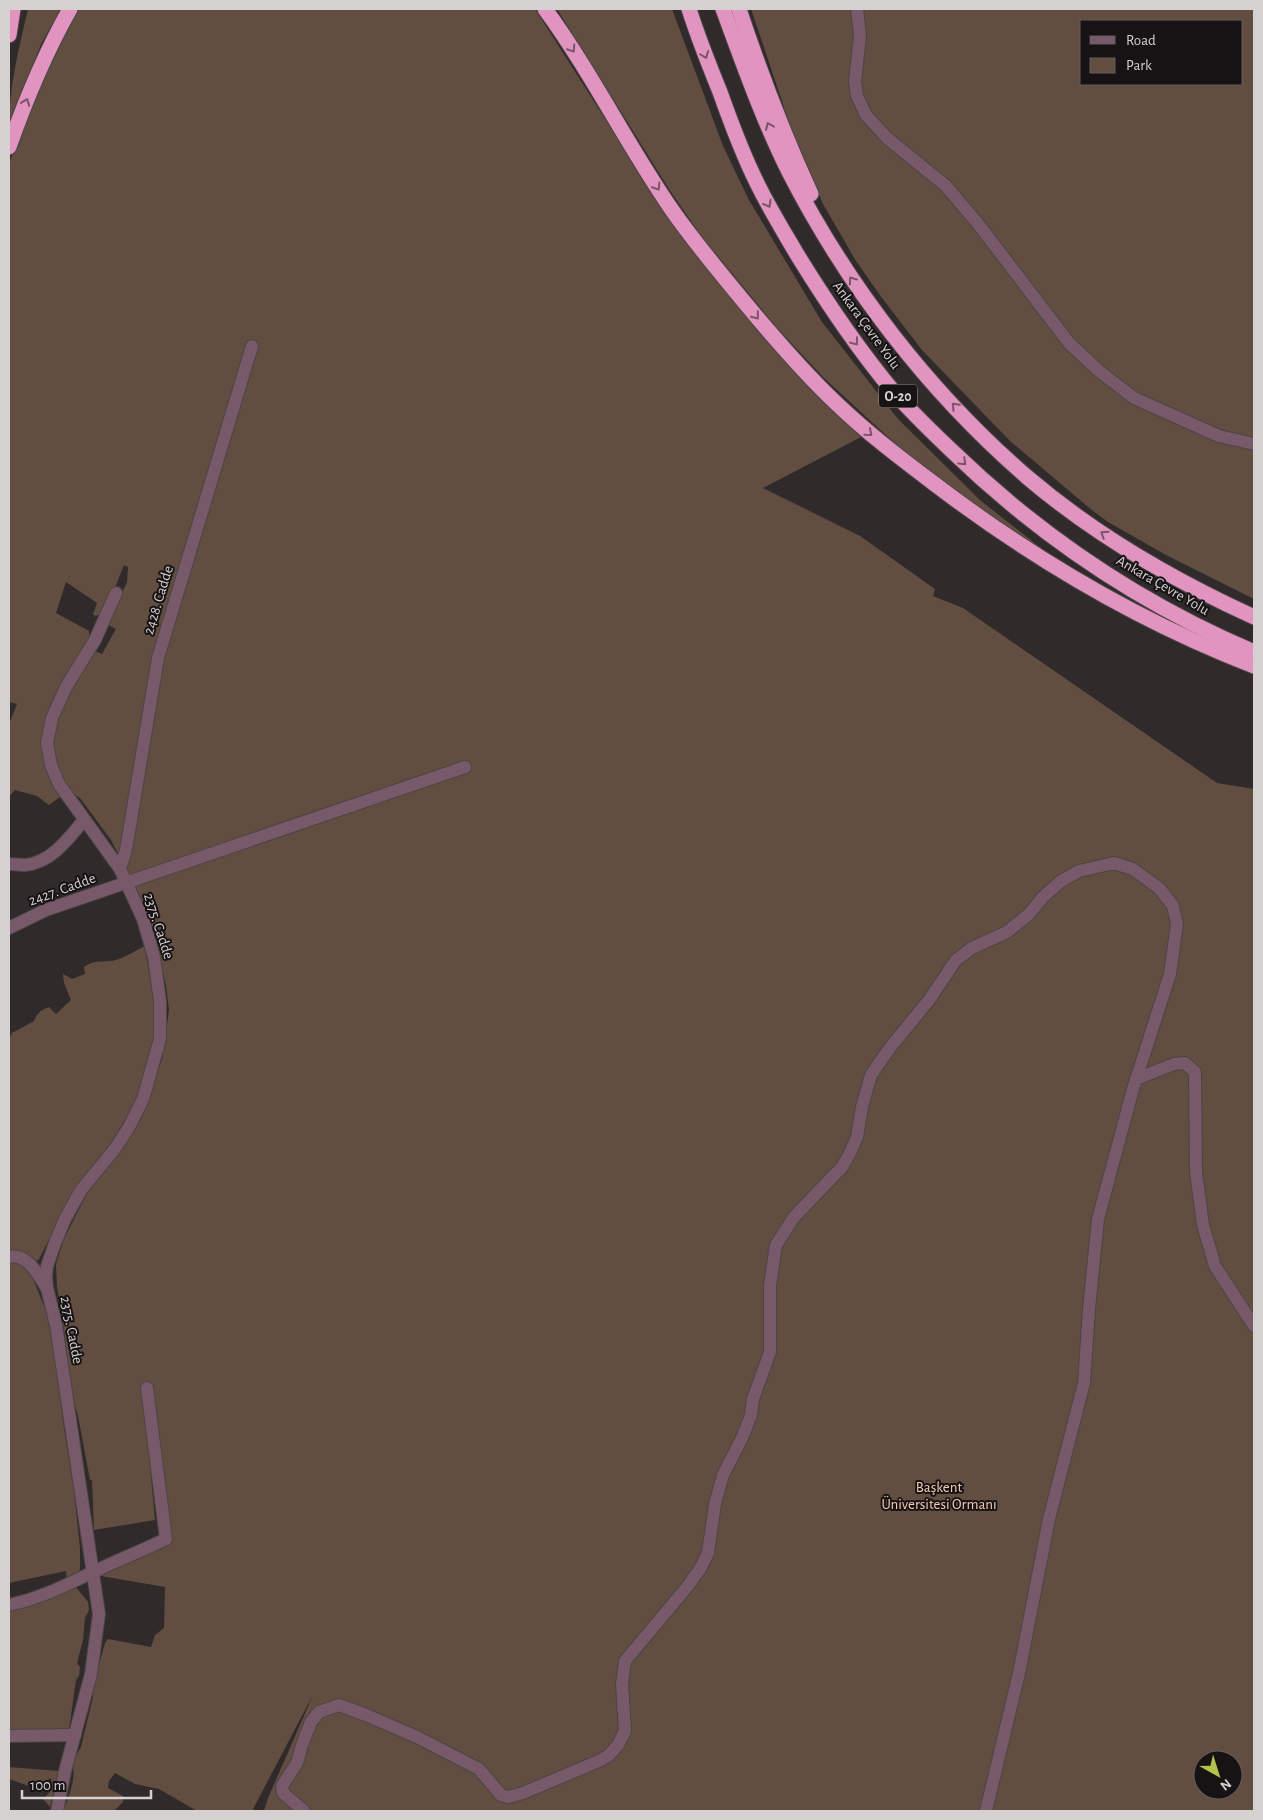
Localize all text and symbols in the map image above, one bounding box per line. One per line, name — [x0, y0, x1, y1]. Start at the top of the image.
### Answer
legend — [1080, 20, 1243, 85]
text: Road — [1126, 33, 1156, 48]
one-way arrow — [566, 44, 575, 53]
one-way arrow — [699, 50, 709, 59]
text: Park — [1126, 58, 1152, 73]
one-way arrow — [20, 98, 30, 106]
one-way arrow — [765, 122, 775, 131]
one-way arrow — [651, 182, 661, 191]
one-way arrow — [762, 199, 772, 208]
one-way arrow — [849, 277, 858, 286]
street label: Ankara Çevre Yolu — [830, 279, 904, 372]
one-way arrow — [751, 311, 760, 320]
one-way arrow — [849, 336, 858, 345]
road number: O-20 — [879, 384, 917, 408]
one-way arrow — [952, 403, 961, 412]
one-way arrow — [864, 427, 873, 436]
one-way arrow — [958, 456, 967, 465]
one-way arrow — [1101, 531, 1110, 541]
street label: Ankara Çevre Yolu — [1114, 553, 1212, 618]
street label: 2428. Cadde — [141, 564, 176, 636]
street label: 2427. Cadde — [27, 870, 98, 909]
street label: 2375. Cadde — [141, 891, 176, 961]
street label: 2375. Cadde — [58, 1295, 85, 1365]
park label: Başkent Üniversitesi Ormanı — [881, 1480, 997, 1512]
north arrow — [1193, 1750, 1243, 1800]
scale bar — [22, 1768, 151, 1800]
text: N — [1217, 1776, 1234, 1793]
text: 100 m — [30, 1778, 65, 1793]

